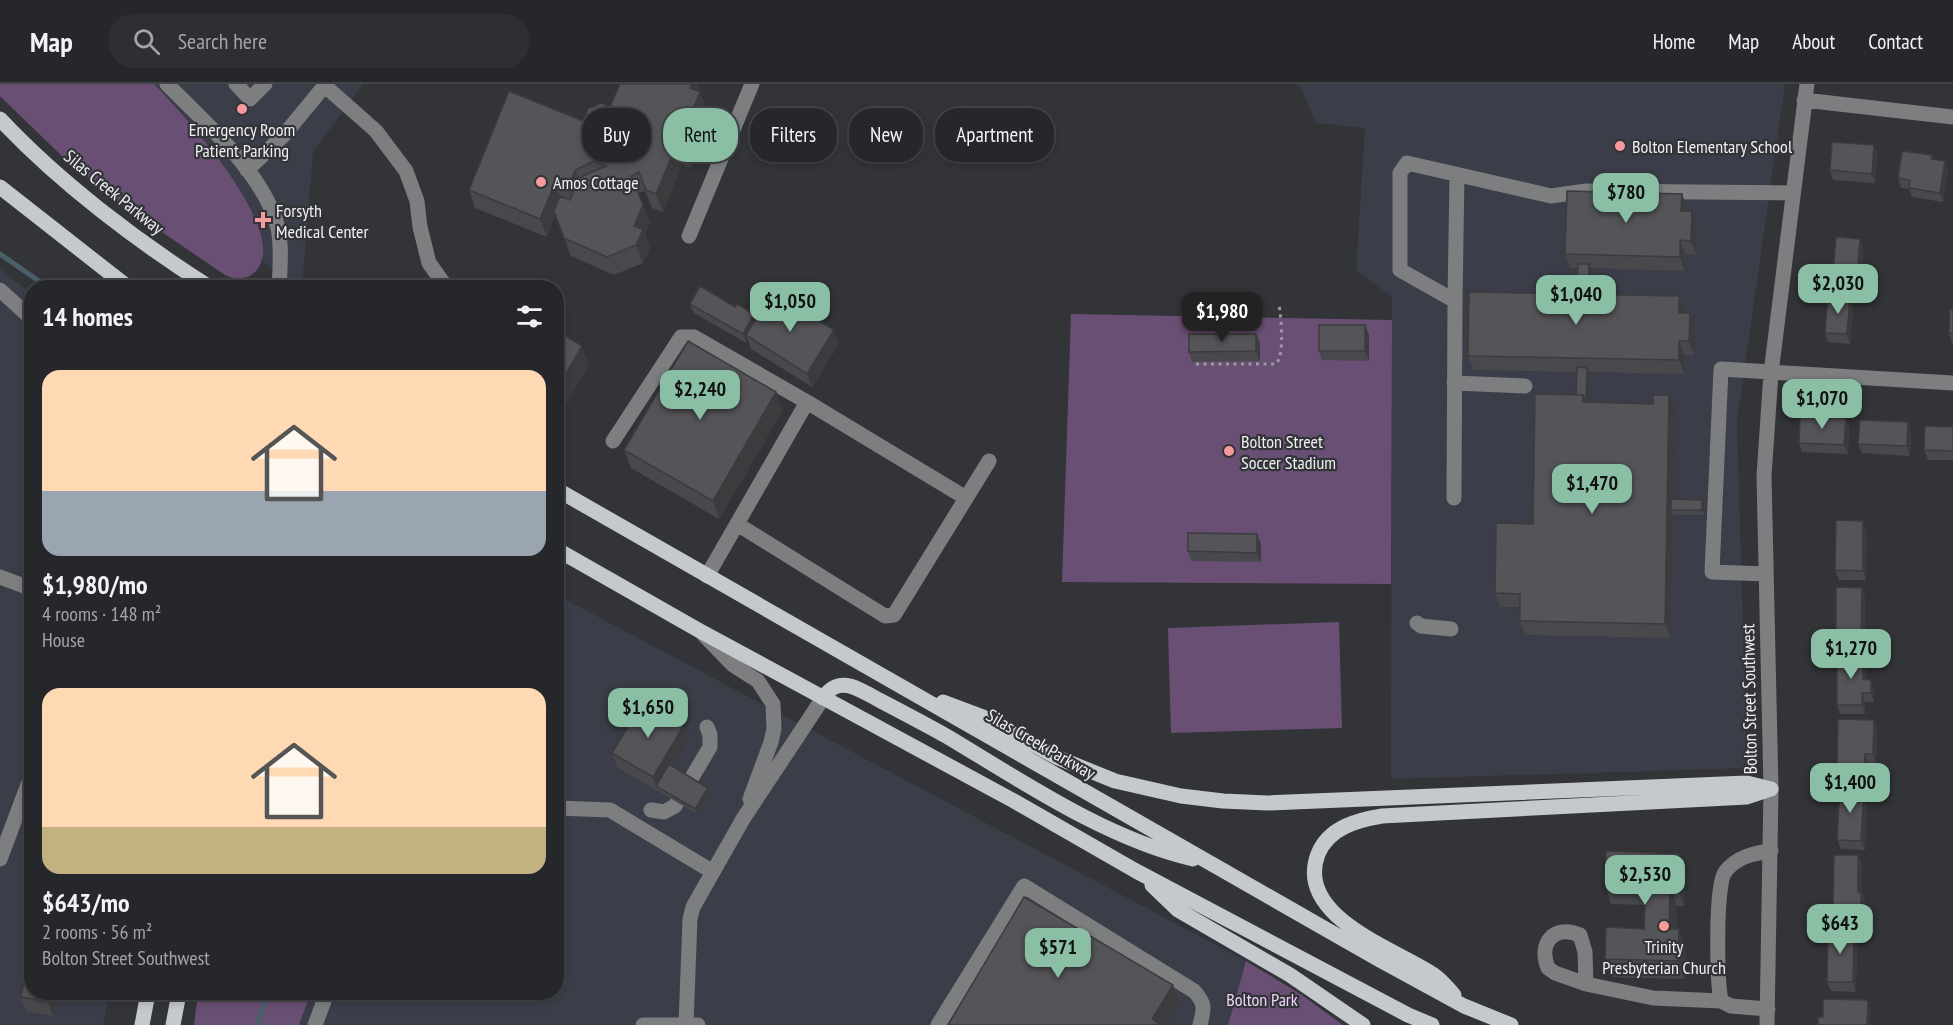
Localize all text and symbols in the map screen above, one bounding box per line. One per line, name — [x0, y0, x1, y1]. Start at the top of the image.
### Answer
search box — [109, 14, 529, 68]
text: Map — [30, 23, 73, 60]
icon: search — [130, 25, 163, 58]
text: Search here — [178, 27, 267, 55]
text: Home — [1653, 28, 1695, 55]
text: Map — [1728, 28, 1759, 55]
text: About — [1792, 28, 1835, 55]
text: Contact — [1868, 28, 1923, 55]
marker: Emergency Room Patient Parking — [235, 102, 249, 116]
chip: Buy — [582, 108, 651, 162]
chip: Rent — [663, 108, 738, 162]
chip: Filters — [750, 108, 837, 162]
chip: New — [849, 108, 923, 162]
chip: Apartment — [935, 108, 1054, 162]
place label: Emergency Room Patient Parking — [189, 118, 295, 162]
place label: Bolton Elementary School — [1632, 135, 1793, 158]
marker: Bolton Elementary School — [1613, 139, 1627, 153]
street label: Silas Creek Parkway — [59, 145, 169, 240]
place label: Amos Cottage — [553, 171, 639, 194]
pin: $780 — [1590, 173, 1662, 224]
marker: Amos Cottage — [534, 175, 548, 189]
text: $780 — [1607, 179, 1645, 205]
place label: Forsyth Medical Center — [276, 199, 369, 243]
marker: Forsyth Medical Center — [254, 211, 272, 229]
pin: $2,030 — [1789, 264, 1887, 315]
text: $2,030 — [1812, 270, 1864, 296]
pin: $1,040 — [1527, 275, 1625, 326]
text: $1,040 — [1550, 281, 1602, 307]
pin: $1,050 — [741, 282, 839, 333]
text: $1,050 — [764, 288, 816, 314]
pin: $1,980 — [1173, 292, 1271, 343]
text: $1,980 — [1196, 298, 1248, 324]
text: 14 homes — [42, 300, 133, 333]
icon: filters — [513, 300, 546, 333]
pin: $2,240 — [651, 370, 749, 421]
text: $2,240 — [674, 376, 726, 402]
pin: $1,070 — [1773, 379, 1871, 430]
text: $1,070 — [1796, 385, 1848, 411]
icon: home — [240, 409, 348, 517]
place label: Bolton Street Soccer Stadium — [1241, 430, 1336, 474]
marker: Bolton Street Soccer Stadium — [1222, 444, 1236, 458]
pin: $1,470 — [1543, 464, 1641, 515]
text: $1,470 — [1566, 470, 1618, 496]
text: $1,980/mo — [42, 568, 148, 601]
text: 4 rooms · 148 m² — [42, 601, 161, 627]
street label: Bolton Street Southwest — [1736, 623, 1762, 775]
text: House — [42, 627, 85, 653]
pin: $1,270 — [1802, 629, 1900, 680]
text: $1,270 — [1825, 635, 1877, 661]
pin: $1,650 — [599, 688, 697, 739]
text: $1,650 — [622, 694, 674, 720]
street label: Silas Creek Parkway — [982, 703, 1100, 785]
icon: home — [240, 727, 348, 835]
pin: $1,400 — [1801, 763, 1899, 814]
text: $1,400 — [1824, 769, 1876, 795]
pin: $2,530 — [1596, 855, 1694, 906]
text: $2,530 — [1619, 861, 1671, 887]
text: $643/mo — [42, 886, 130, 919]
pin: $643 — [1804, 904, 1876, 955]
text: $643 — [1821, 910, 1859, 936]
text: 2 rooms · 56 m² — [42, 919, 152, 945]
marker: Trinity Presbyterian Church — [1657, 919, 1671, 933]
pin: $571 — [1022, 928, 1094, 979]
text: $571 — [1039, 934, 1077, 960]
place label: Trinity Presbyterian Church — [1602, 935, 1726, 979]
text: Bolton Street Southwest — [42, 945, 210, 971]
park label: Bolton Park — [1226, 988, 1298, 1011]

